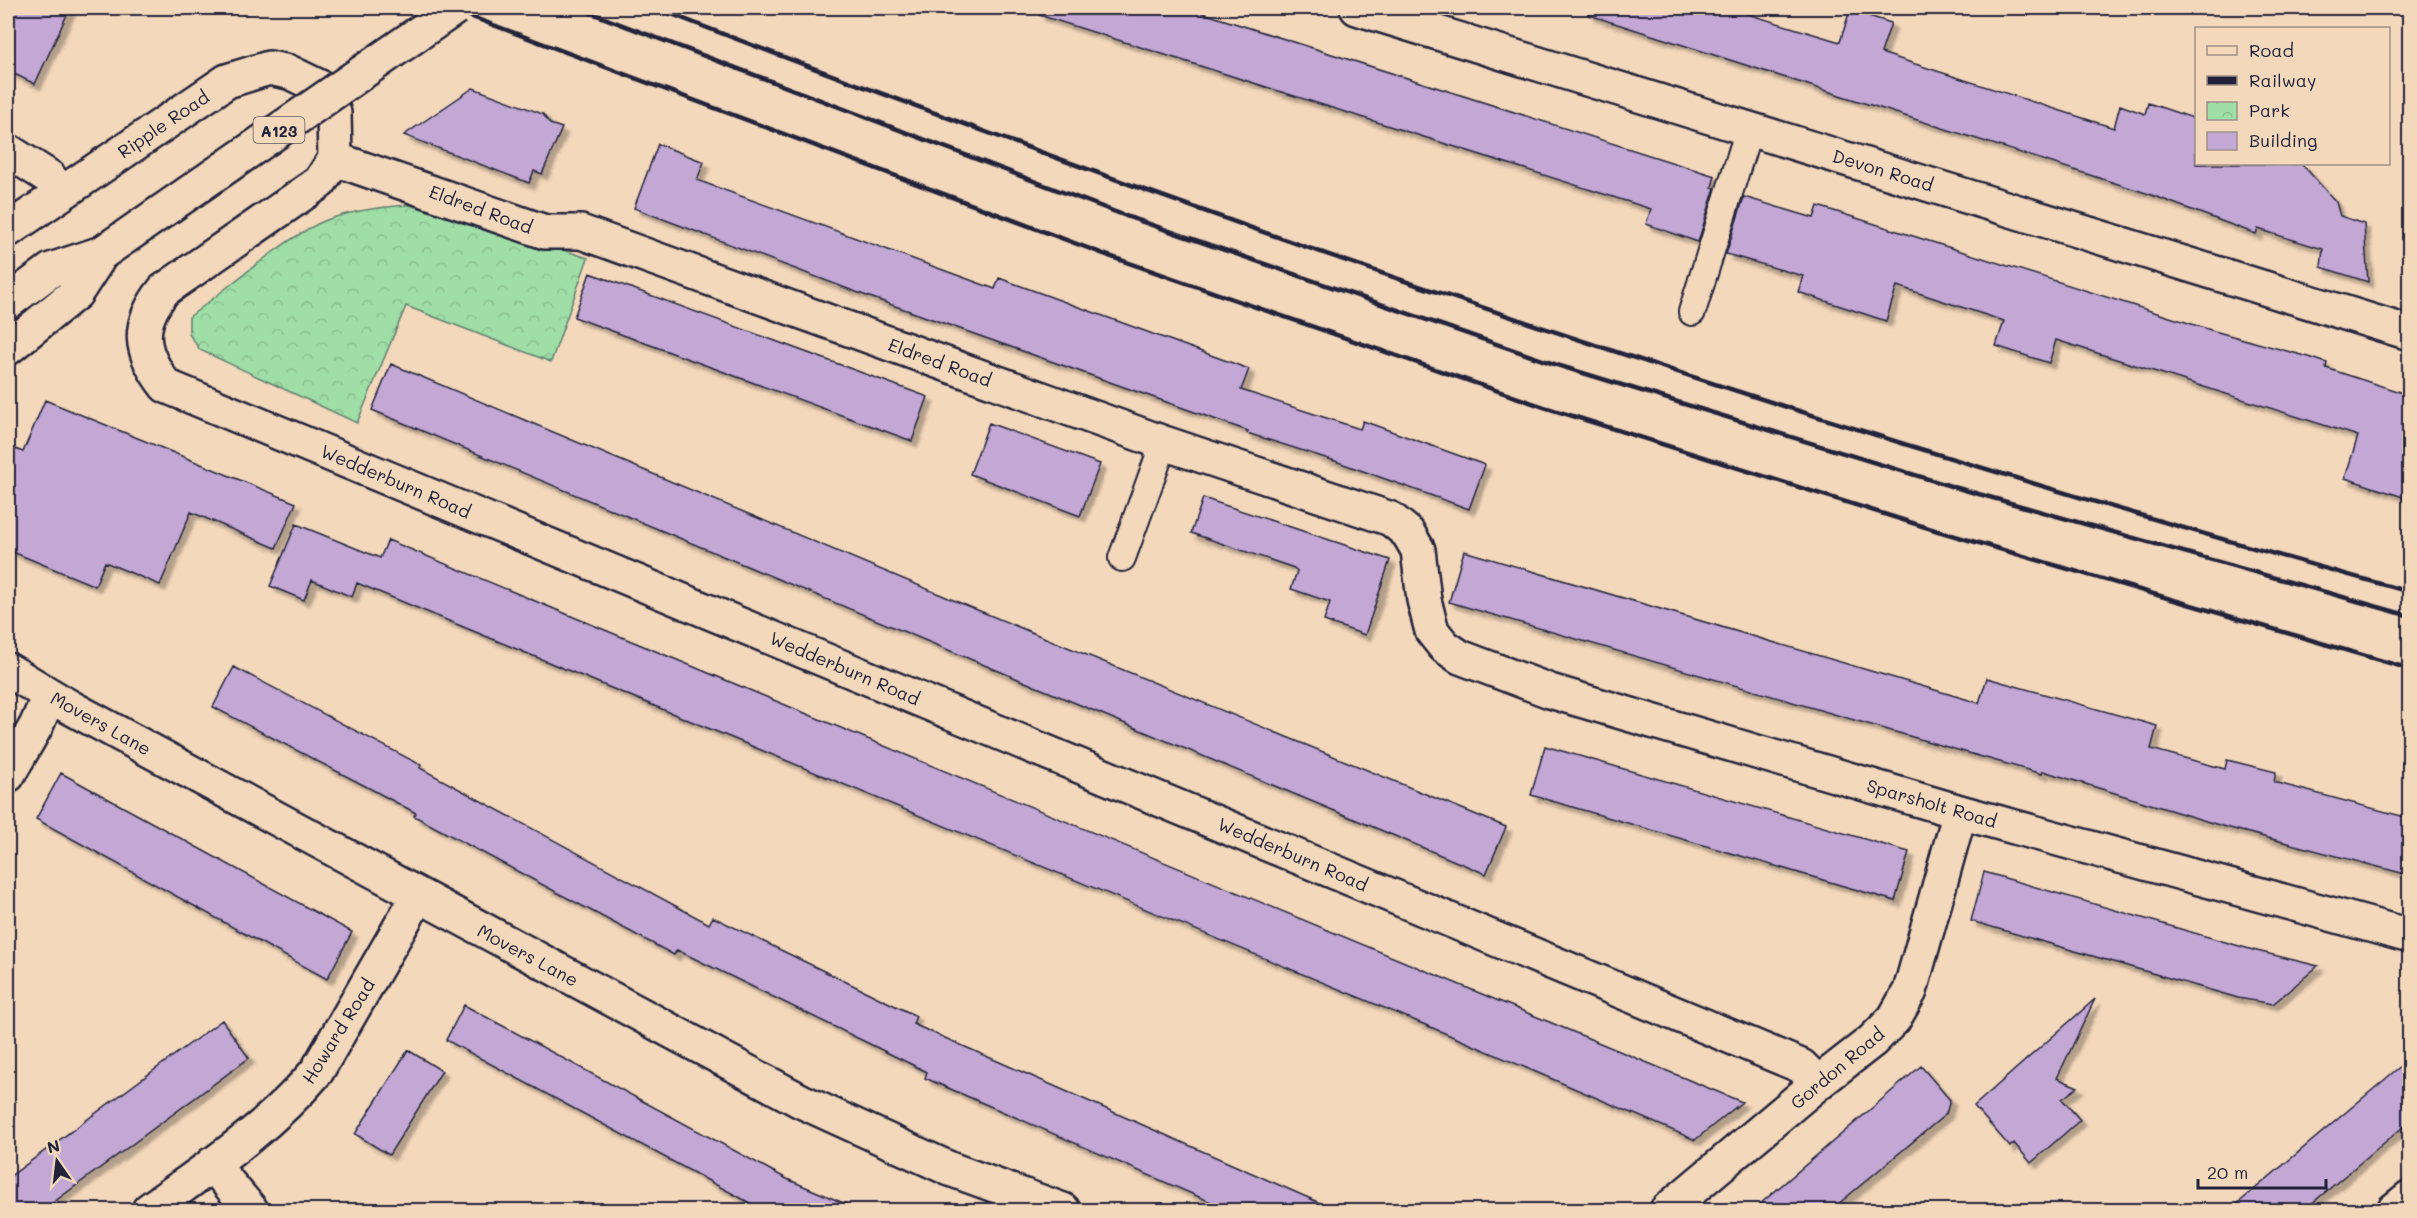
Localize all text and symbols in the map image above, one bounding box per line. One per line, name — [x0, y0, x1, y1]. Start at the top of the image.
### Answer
legend — [2195, 27, 2390, 165]
text: Road — [2249, 38, 2294, 62]
text: Railway — [2249, 68, 2316, 92]
street label: Ripple Road — [113, 85, 213, 163]
text: Park — [2249, 98, 2290, 122]
road number: A123 — [254, 117, 304, 143]
text: Building — [2249, 128, 2317, 152]
street label: Devon Road — [1830, 143, 1936, 197]
street label: Eldred Road — [426, 179, 536, 239]
street label: Eldred Road — [885, 332, 995, 392]
street label: Wedderburn Road — [317, 439, 475, 523]
street label: Wedderburn Road — [766, 626, 924, 710]
street label: Movers Lane — [47, 686, 155, 760]
street label: Sparsholt Road — [1864, 773, 2000, 833]
street label: Wedderburn Road — [1214, 812, 1372, 896]
street label: Movers Lane — [473, 918, 583, 992]
street label: Howard Road — [296, 974, 380, 1088]
street label: Gordon Road — [1785, 1022, 1889, 1114]
north arrow — [27, 1131, 87, 1191]
text: N — [45, 1134, 62, 1158]
scale bar — [2198, 1152, 2326, 1190]
text: 20 m — [2207, 1160, 2248, 1184]

